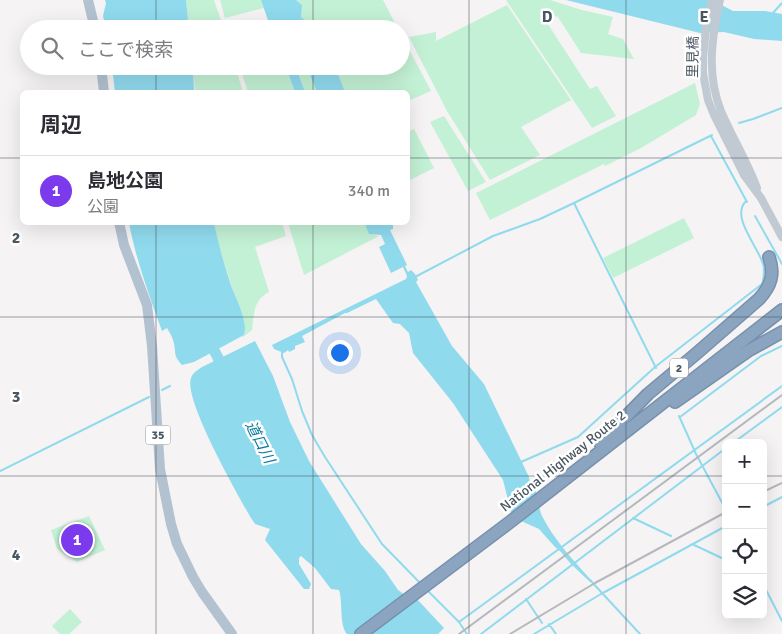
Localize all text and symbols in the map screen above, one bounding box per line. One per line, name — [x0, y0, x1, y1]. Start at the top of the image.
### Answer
text: D — [542, 7, 553, 27]
text: E — [699, 7, 709, 27]
search box — [20, 20, 410, 75]
icon: search — [38, 34, 66, 62]
street label: 里見橋 — [684, 36, 702, 78]
text: ここで検索 — [78, 38, 173, 62]
text: 周辺 — [40, 112, 82, 138]
text: 島地公園 — [87, 169, 163, 193]
text: 1 — [52, 181, 60, 201]
text: 340 m — [348, 181, 390, 201]
text: 公園 — [87, 197, 119, 217]
text: 2 — [12, 228, 20, 248]
your location — [327, 340, 353, 366]
road number: 2 — [670, 358, 688, 378]
text: 3 — [12, 387, 20, 407]
street label: National Highway Route 2 — [497, 407, 629, 515]
water label: 道口川 — [242, 418, 279, 468]
road number: 35 — [146, 426, 170, 444]
map controls — [722, 439, 767, 619]
button: + — [722, 439, 767, 484]
button: − — [722, 484, 767, 529]
pin: 1 — [61, 521, 93, 559]
button: locate — [722, 529, 767, 574]
text: 4 — [12, 545, 21, 565]
button: layers — [722, 574, 767, 619]

